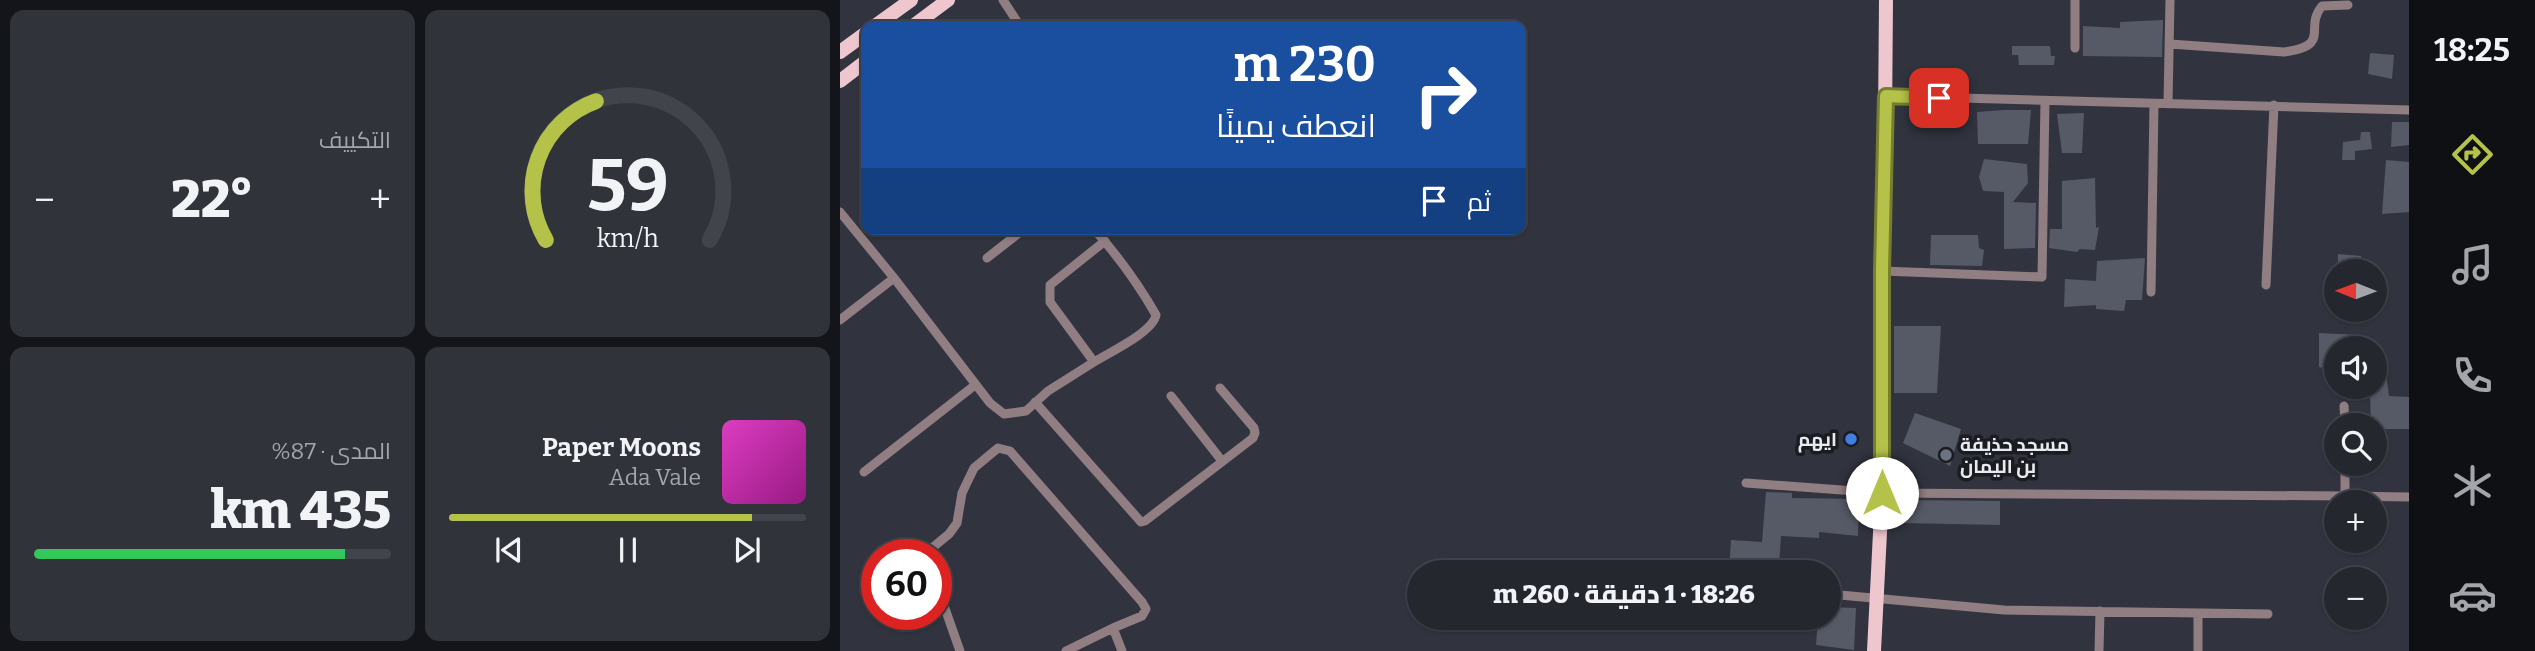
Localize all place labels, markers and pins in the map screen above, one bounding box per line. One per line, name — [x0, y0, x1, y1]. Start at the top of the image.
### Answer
pin — [1909, 68, 1969, 128]
place label: ايهم — [1798, 428, 1837, 453]
marker: ايهم — [1843, 431, 1859, 447]
place label: مسجد حذيفة بن اليمان — [1960, 433, 2069, 478]
marker: مسجد حذيفة بن اليمان — [1938, 447, 1954, 463]

